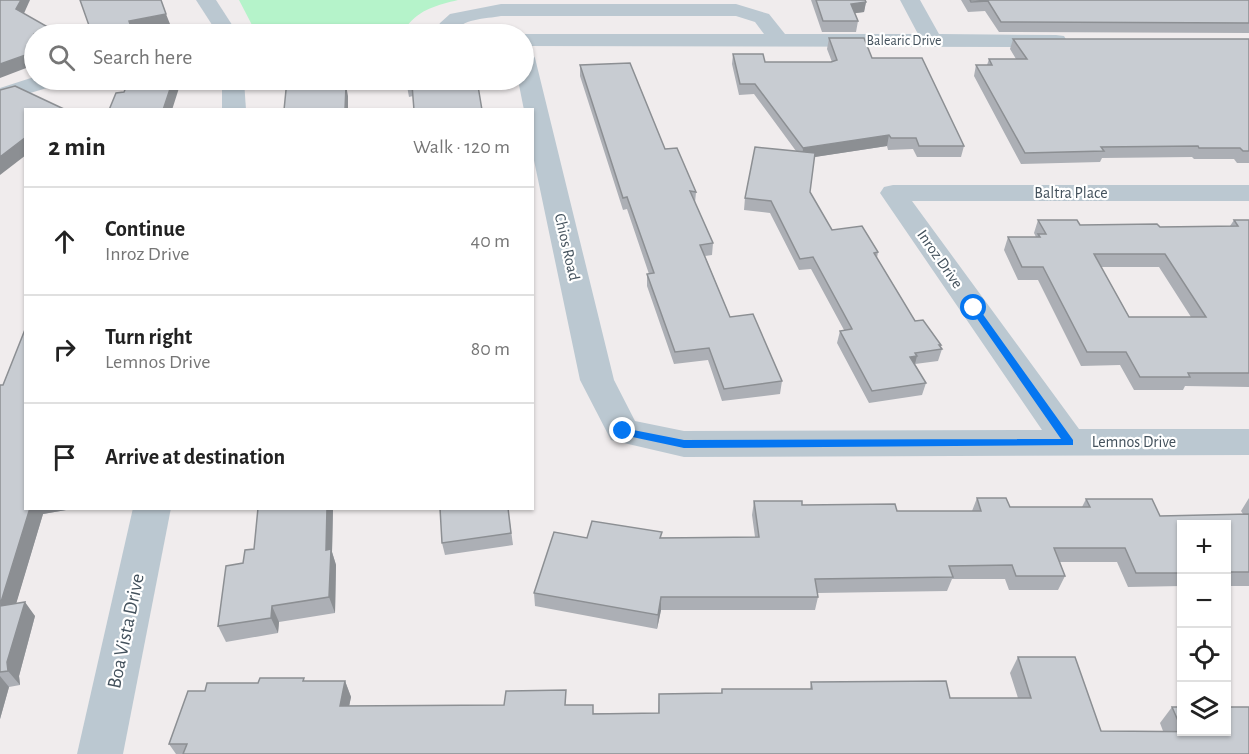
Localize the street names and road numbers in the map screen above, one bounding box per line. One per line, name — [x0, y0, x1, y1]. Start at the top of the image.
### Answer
street label: Balearic Drive — [867, 34, 941, 48]
street label: Baltra Place — [1034, 185, 1108, 201]
street label: Chios Road — [551, 212, 583, 282]
street label: Inroz Drive — [914, 227, 966, 291]
street label: Lemnos Drive — [1092, 434, 1176, 450]
street label: Boa Vista Drive — [104, 572, 148, 690]

